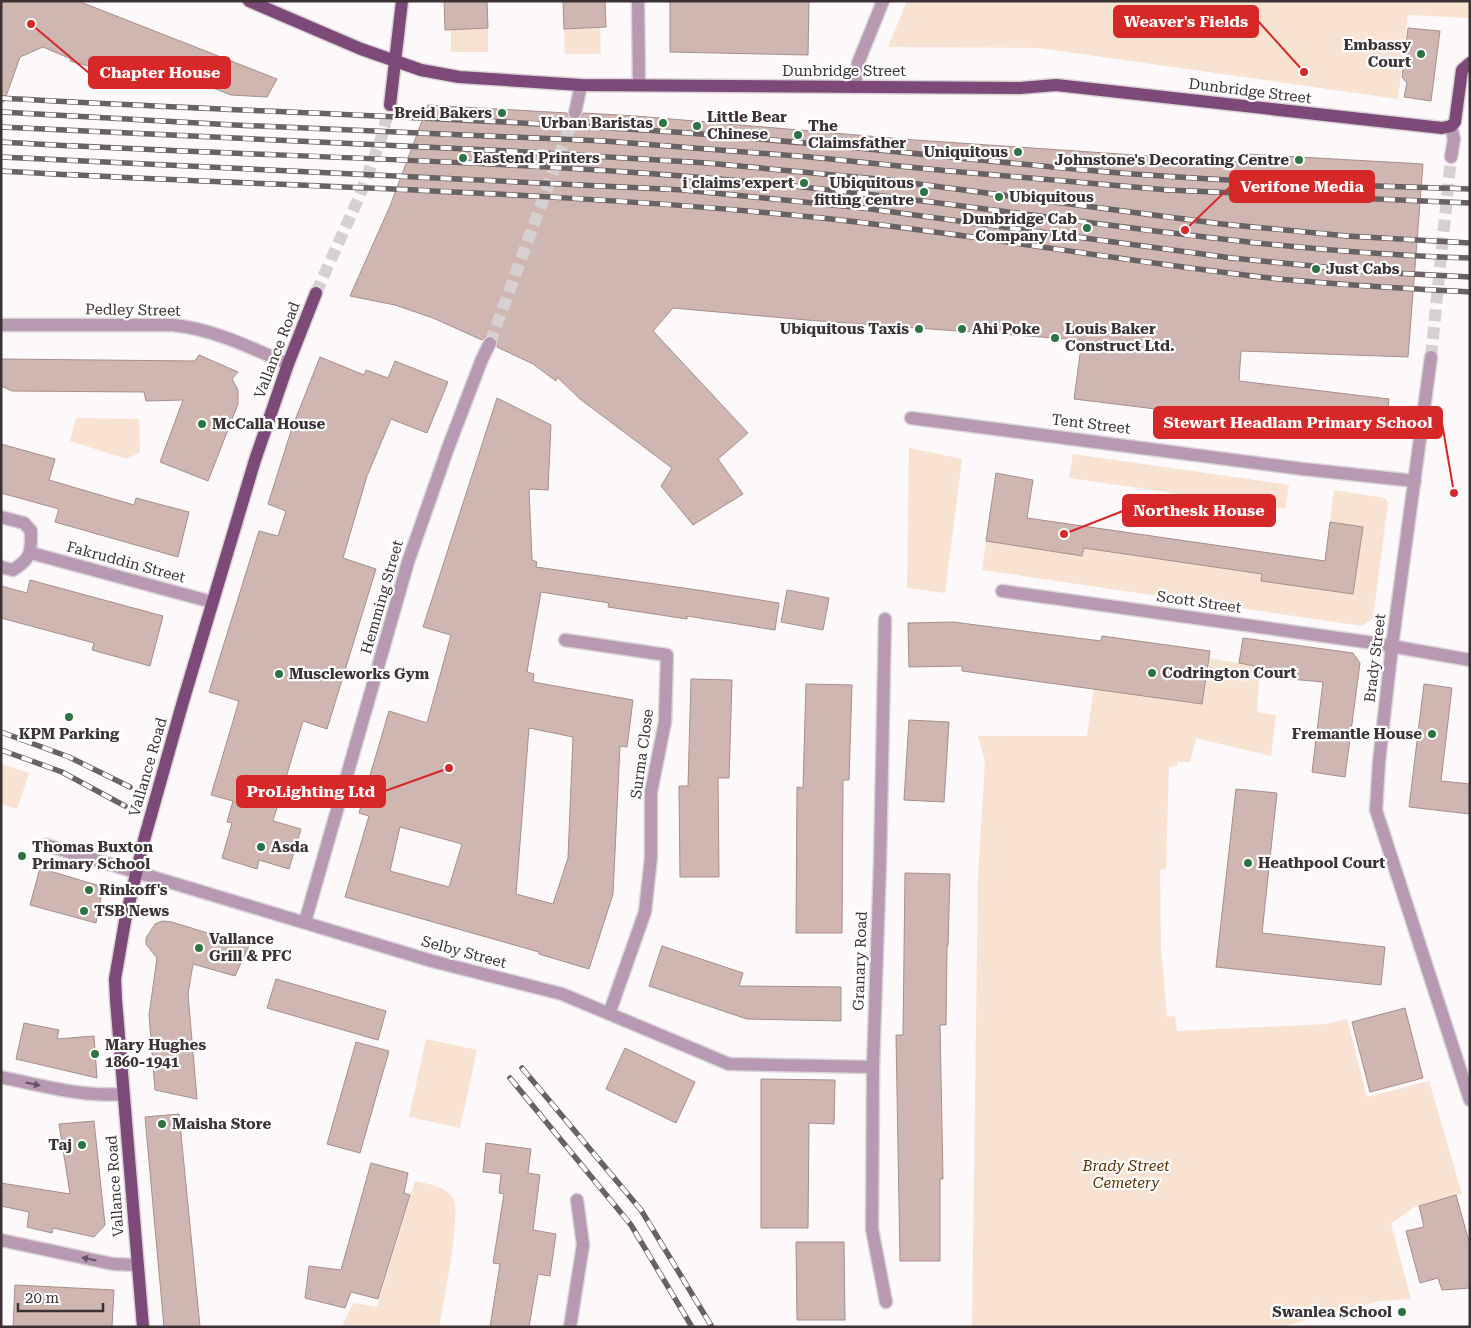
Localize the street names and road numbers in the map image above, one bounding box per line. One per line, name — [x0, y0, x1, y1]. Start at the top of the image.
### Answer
street label: Dunbridge Street — [782, 62, 906, 80]
street label: Dunbridge Street — [1187, 75, 1313, 108]
street label: Vallance Road — [250, 299, 304, 401]
street label: Pedley Street — [85, 300, 181, 320]
street label: Tent Street — [1051, 410, 1132, 438]
street label: Fakruddin Street — [65, 538, 188, 587]
street label: Hemming Street — [357, 538, 407, 656]
street label: Scott Street — [1155, 587, 1243, 617]
street label: Brady Street — [1361, 612, 1389, 703]
street label: Surma Close — [627, 708, 657, 800]
street label: Vallance Road — [125, 715, 171, 819]
street label: Granary Road — [849, 910, 871, 1011]
street label: Selby Street — [419, 932, 509, 972]
street label: Vallance Road — [102, 1134, 128, 1238]

